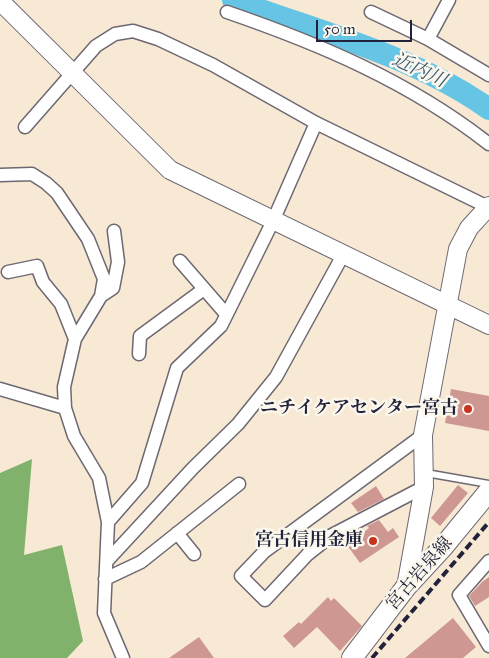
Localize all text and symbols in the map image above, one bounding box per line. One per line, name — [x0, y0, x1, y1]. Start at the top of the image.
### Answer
scale bar — [319, 10, 415, 42]
text: 50 m — [324, 20, 356, 38]
water label: 近内川 — [388, 49, 450, 93]
place label: ニチイケアセンター宮古 — [260, 398, 458, 420]
marker: ニチイケアセンター宮古 — [462, 403, 474, 415]
place label: 宮古信用金庫 — [255, 530, 363, 552]
street label: 宮古岩泉線 — [382, 533, 458, 615]
marker: 宮古信用金庫 — [367, 535, 379, 547]

